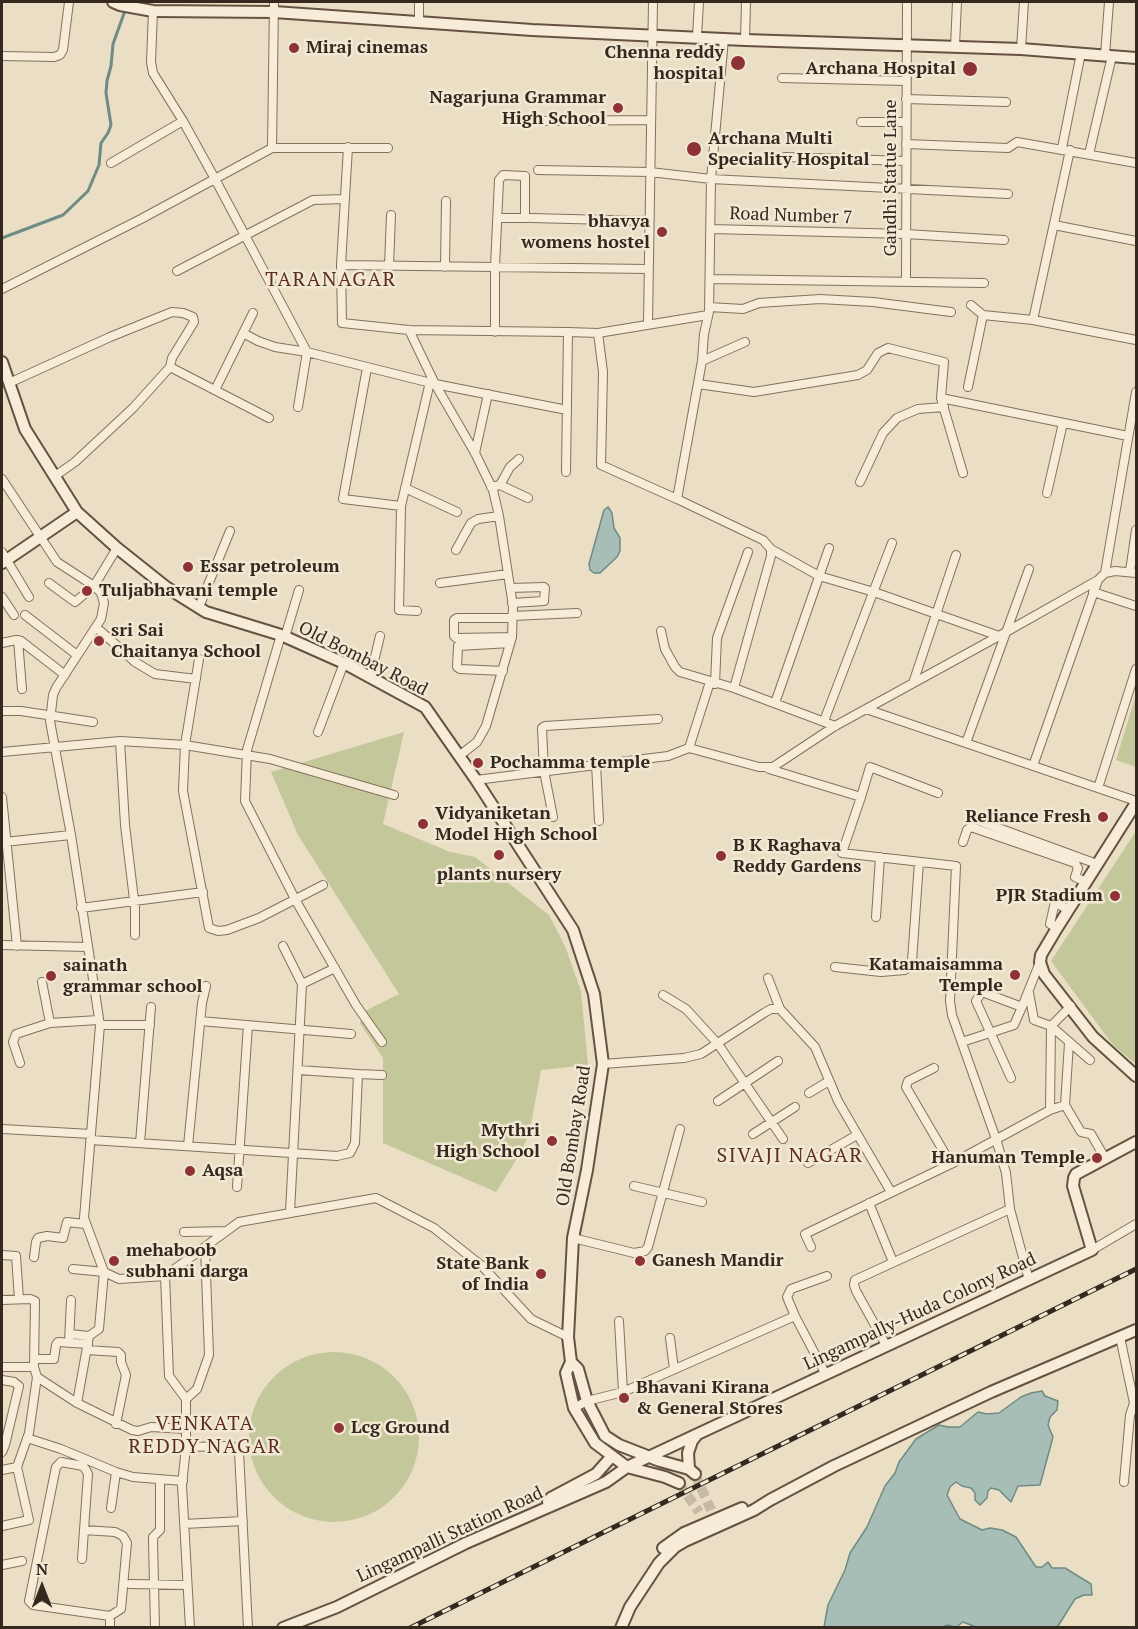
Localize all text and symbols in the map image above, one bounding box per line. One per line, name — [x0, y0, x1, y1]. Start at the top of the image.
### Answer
place label: Miraj cinemas — [306, 37, 428, 59]
marker: Miraj cinemas — [287, 41, 301, 55]
place label: Chenna reddy hospital — [605, 42, 724, 84]
marker: Chenna reddy hospital — [729, 54, 747, 72]
place label: Archana Hospital — [806, 58, 956, 80]
marker: Archana Hospital — [961, 60, 979, 78]
place label: Nagarjuna Grammar High School — [429, 87, 606, 130]
street label: Gandhi Statue Lane — [880, 99, 902, 257]
marker: Nagarjuna Grammar High School — [611, 101, 625, 115]
place label: Archana Multi Speciality Hospital — [708, 128, 870, 170]
marker: Archana Multi Speciality Hospital — [685, 140, 703, 158]
street label: Road Number 7 — [729, 203, 853, 229]
place label: bhavya womens hostel — [521, 211, 650, 254]
marker: bhavya womens hostel — [655, 225, 669, 239]
district label: TARANAGAR — [265, 268, 397, 292]
place label: Essar petroleum — [200, 556, 340, 578]
marker: Essar petroleum — [181, 560, 195, 574]
place label: Tuljabhavani temple — [99, 580, 278, 602]
marker: Tuljabhavani temple — [80, 584, 94, 598]
street label: Old Bombay Road — [295, 617, 431, 701]
place label: sri Sai Chaitanya School — [111, 620, 261, 662]
marker: sri Sai Chaitanya School — [92, 634, 106, 648]
place label: Pochamma temple — [490, 752, 650, 774]
marker: Pochamma temple — [471, 756, 485, 770]
place label: Vidyaniketan Model High School — [435, 803, 598, 846]
place label: Reliance Fresh — [965, 806, 1091, 828]
marker: Reliance Fresh — [1096, 810, 1110, 824]
marker: Vidyaniketan Model High School — [416, 817, 430, 831]
place label: B K Raghava Reddy Gardens — [733, 835, 861, 878]
marker: plants nursery — [492, 848, 506, 862]
marker: B K Raghava Reddy Gardens — [714, 849, 728, 863]
place label: plants nursery — [437, 864, 561, 886]
place label: PJR Stadium — [996, 885, 1103, 907]
marker: PJR Stadium — [1108, 889, 1122, 903]
place label: Katamaisamma Temple — [869, 954, 1003, 996]
place label: sainath grammar school — [63, 955, 203, 998]
marker: Katamaisamma Temple — [1008, 968, 1022, 982]
marker: sainath grammar school — [44, 969, 58, 983]
street label: Old Bombay Road — [552, 1064, 596, 1208]
place label: Mythri High School — [436, 1120, 540, 1162]
marker: Mythri High School — [545, 1134, 559, 1148]
district label: SIVAJI NAGAR — [716, 1144, 864, 1168]
place label: Hanuman Temple — [931, 1147, 1085, 1169]
marker: Hanuman Temple — [1090, 1151, 1104, 1165]
place label: Aqsa — [202, 1160, 243, 1182]
marker: Aqsa — [183, 1164, 197, 1178]
place label: mehaboob subhani darga — [126, 1240, 249, 1282]
street label: Lingampally-Huda Colony Road — [800, 1248, 1040, 1376]
place label: Ganesh Mandir — [652, 1250, 783, 1272]
place label: State Bank of India — [436, 1253, 529, 1296]
marker: mehaboob subhani darga — [107, 1254, 121, 1268]
marker: Ganesh Mandir — [633, 1254, 647, 1268]
marker: State Bank of India — [534, 1267, 548, 1281]
place label: Bhavani Kirana & General Stores — [636, 1377, 783, 1420]
marker: Bhavani Kirana & General Stores — [617, 1391, 631, 1405]
district label: VENKATA REDDY NAGAR — [128, 1412, 282, 1459]
place label: Lcg Ground — [351, 1417, 450, 1439]
marker: Lcg Ground — [332, 1421, 346, 1435]
street label: Lingampalli Station Road — [354, 1482, 546, 1588]
north arrow — [12, 1557, 72, 1617]
text: N — [36, 1558, 48, 1580]

